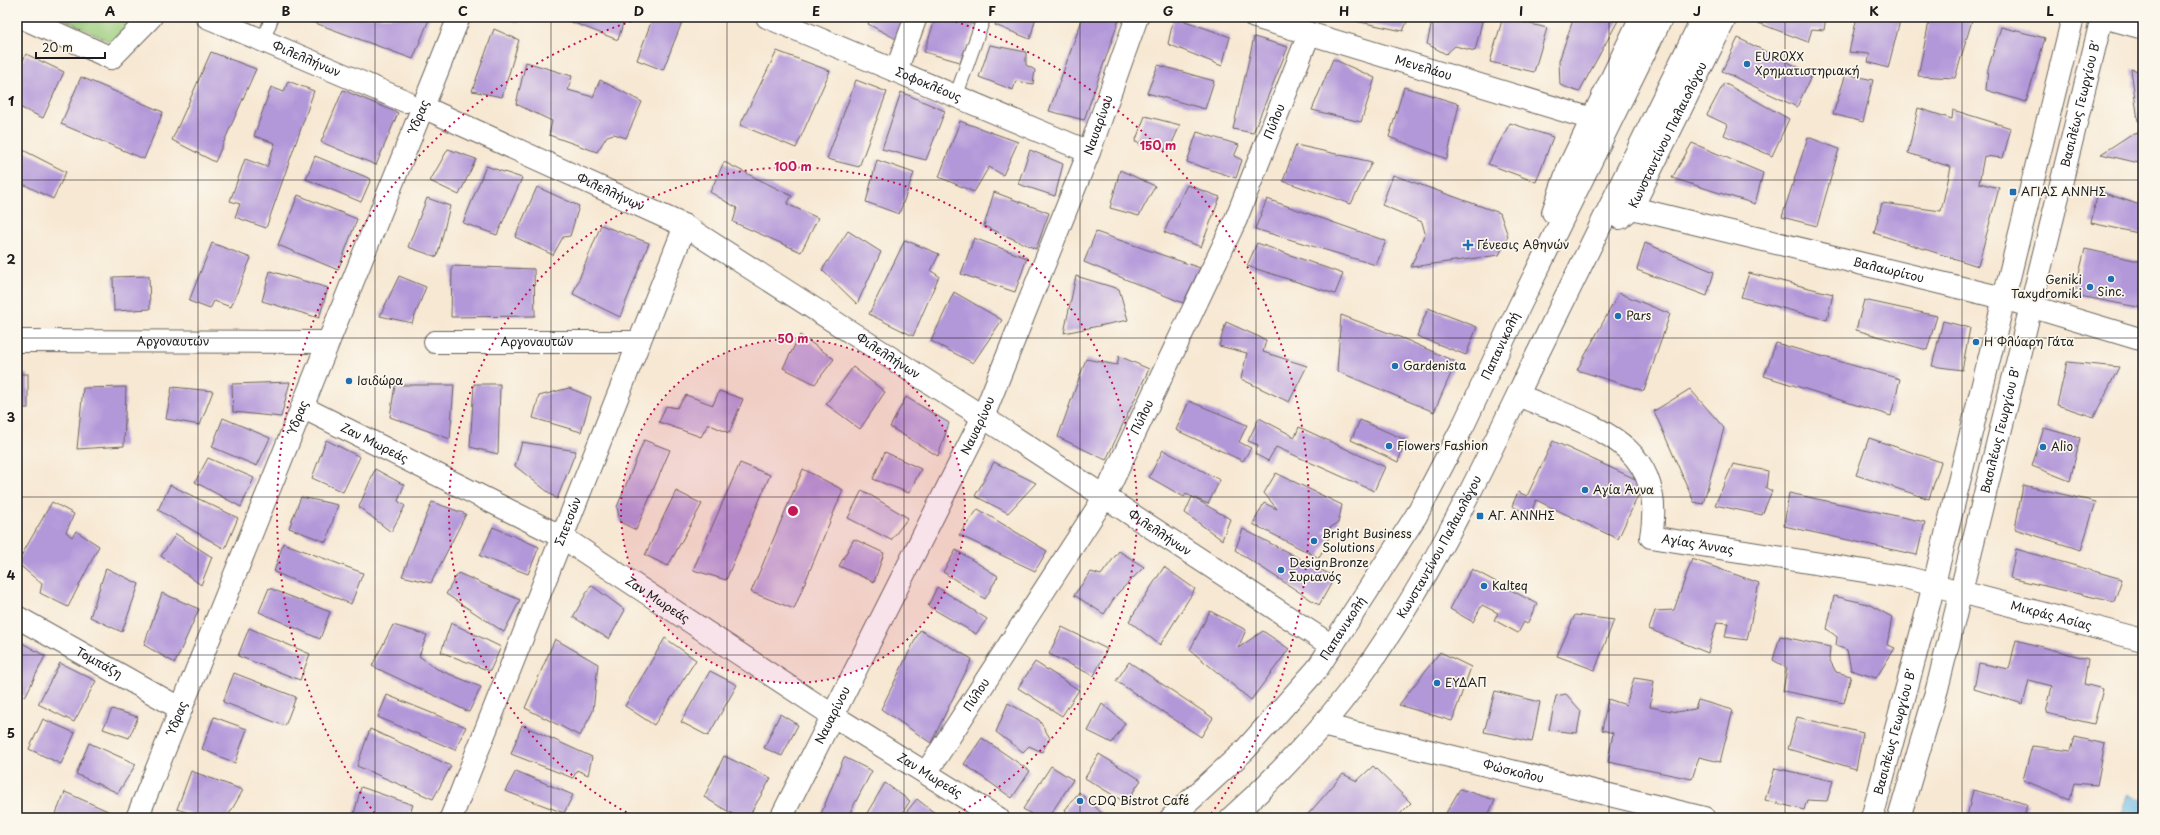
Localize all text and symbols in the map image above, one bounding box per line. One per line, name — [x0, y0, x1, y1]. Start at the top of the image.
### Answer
text: A — [105, 1, 115, 20]
text: B — [282, 1, 291, 20]
text: C — [458, 1, 468, 20]
text: D — [634, 1, 644, 20]
text: E — [812, 1, 820, 20]
text: F — [988, 1, 996, 20]
text: G — [1163, 1, 1173, 20]
text: H — [1339, 1, 1349, 20]
text: I — [1519, 1, 1523, 20]
text: J — [1693, 1, 1701, 20]
text: K — [1869, 1, 1879, 20]
text: L — [2046, 1, 2054, 20]
scale bar — [36, 34, 105, 60]
street label: Φιλελλήνων — [270, 36, 344, 81]
text: 20 m — [42, 38, 73, 56]
street label: Βασιλέως Γεωργίου Β' — [2055, 38, 2104, 169]
place label: EUROXX Χρηματιστηριακή — [1755, 47, 1860, 79]
street label: Μενελάου — [1393, 50, 1455, 84]
street label: Κωνσταντίνου Παλαιολόγου — [1623, 58, 1711, 211]
marker: EUROXX Χρηματιστηριακή — [1742, 59, 1752, 69]
street label: Σοφοκλέους — [893, 62, 965, 106]
text: 1 — [8, 91, 14, 110]
street label: Ναυαρίνου — [1079, 92, 1117, 157]
street label: Ύδρας — [403, 97, 433, 137]
street label: Πύλου — [1258, 101, 1289, 142]
text: 150 m — [1140, 136, 1176, 154]
text: 100 m — [774, 157, 812, 175]
street label: Φιλελλήνων — [574, 168, 648, 215]
place label: ΑΓΙΑΣ ΑΝΝΗΣ — [2021, 182, 2106, 200]
marker: ΑΓΙΑΣ ΑΝΝΗΣ — [2008, 187, 2018, 197]
place label: Γένεσις Αθηνών — [1477, 235, 1570, 253]
marker: Γένεσις Αθηνών — [1462, 239, 1474, 251]
text: 2 — [6, 249, 16, 268]
street label: Βαλαωρίτου — [1851, 252, 1926, 287]
place label: Geniki Taxydromiki — [2011, 270, 2082, 302]
marker: Sinc. — [2106, 274, 2116, 284]
marker: Geniki Taxydromiki — [2085, 282, 2095, 292]
place label: Sinc. — [2097, 282, 2125, 300]
place label: Pars — [1626, 306, 1652, 324]
street label: Παπανικολή — [1476, 309, 1523, 382]
marker: Pars — [1613, 311, 1623, 321]
street label: Φιλελλήνων — [853, 328, 924, 383]
text: 50 m — [777, 329, 809, 347]
street label: Αργοναυτών — [136, 331, 210, 350]
street label: Αργοναυτών — [501, 332, 574, 350]
place label: Η Φλύαρη Γάτα — [1984, 332, 2074, 350]
marker: Η Φλύαρη Γάτα — [1971, 337, 1981, 347]
place label: Gardenista — [1403, 356, 1467, 374]
marker: Gardenista — [1390, 361, 1400, 371]
street label: Βασιλέως Γεωργίου Β' — [1975, 365, 2024, 495]
place label: Ισιδώρα — [357, 371, 403, 389]
marker: Ισιδώρα — [344, 376, 354, 386]
street label: Ναυαρίνου — [955, 393, 998, 457]
street label: Πύλου — [1125, 396, 1157, 437]
street label: Ύδρας — [282, 397, 312, 438]
text: 3 — [7, 407, 16, 426]
street label: Ζαν Μωρεάς — [338, 418, 412, 467]
place label: Flowers Fashion — [1397, 436, 1488, 454]
place label: Alio — [2051, 437, 2073, 455]
marker: Flowers Fashion — [1384, 441, 1394, 451]
marker: Alio — [2038, 442, 2048, 452]
street label: Κωνσταντίνου Παλαιολόγου — [1392, 472, 1485, 621]
place label: Αγία Άννα — [1593, 480, 1654, 498]
marker: Αγία Άννα — [1580, 485, 1590, 495]
street label: Σπετσών — [550, 494, 585, 548]
centre of rings — [786, 504, 800, 518]
street label: Φιλελλήνων — [1125, 505, 1196, 560]
place label: ΑΓ. ΑΝΝΗΣ — [1488, 506, 1555, 524]
marker: ΑΓ. ΑΝΝΗΣ — [1475, 511, 1485, 521]
place label: Bright Business Solutions — [1322, 524, 1412, 556]
street label: Αγίας Άννας — [1660, 529, 1735, 558]
marker: Bright Business Solutions — [1309, 536, 1319, 546]
place label: DesignBronze Συριανός — [1289, 553, 1369, 585]
text: 4 — [7, 565, 16, 584]
marker: DesignBronze Συριανός — [1276, 565, 1286, 575]
street label: Ζαν Μωρεάς — [622, 571, 694, 627]
place label: Kalteq — [1492, 576, 1528, 594]
marker: Kalteq — [1479, 581, 1489, 591]
street label: Παπανικολή — [1315, 593, 1370, 664]
street label: Μικράς Ασίας — [2009, 595, 2094, 634]
street label: Τομπάζη — [73, 642, 126, 682]
street label: Βασιλέως Γεωργίου Β' — [1869, 667, 1919, 797]
place label: ΕΥΔΑΠ — [1445, 673, 1487, 691]
street label: Πύλου — [958, 674, 993, 715]
marker: ΕΥΔΑΠ — [1432, 678, 1442, 688]
street label: Ναυαρίνου — [810, 683, 854, 747]
street label: Ύδρας — [161, 698, 191, 739]
text: 5 — [7, 723, 15, 742]
street label: Ζαν Μωρεάς — [894, 748, 966, 802]
street label: Φώσκολου — [1481, 755, 1546, 787]
place label: CDQ Bistrot Café — [1088, 791, 1189, 809]
marker: CDQ Bistrot Café — [1075, 796, 1085, 806]

